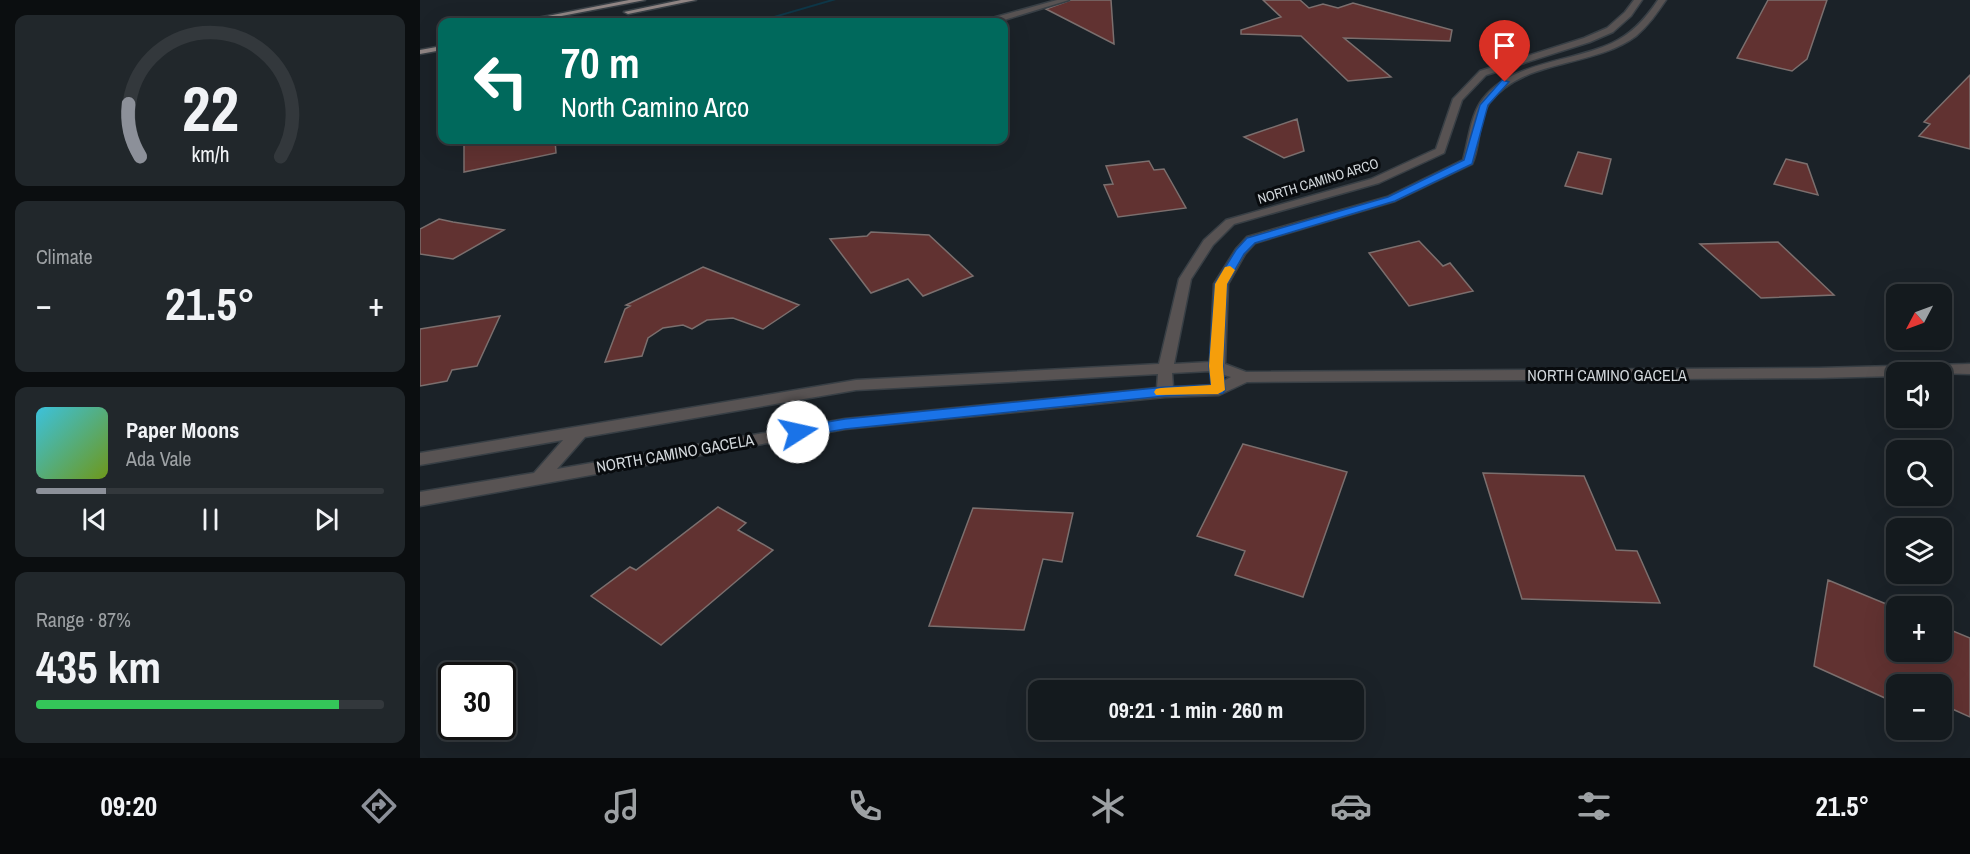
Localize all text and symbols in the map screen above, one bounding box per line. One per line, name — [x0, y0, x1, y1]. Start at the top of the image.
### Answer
pin — [1479, 20, 1530, 82]
icon: arrive — [1488, 29, 1521, 62]
text: 70 m — [561, 35, 640, 91]
icon: left — [462, 42, 540, 120]
text: 22 — [182, 67, 238, 151]
text: North Camino Arco — [561, 89, 749, 125]
text: km/h — [191, 141, 229, 170]
street label: NORTH CAMINO ARCO — [1255, 154, 1381, 208]
text: Climate — [36, 243, 93, 270]
text: 21.5° — [165, 273, 255, 334]
text: − — [36, 282, 52, 326]
text: + — [368, 282, 384, 326]
north arrow — [1886, 284, 1952, 350]
map controls — [1886, 284, 1952, 740]
button: sound — [1886, 362, 1952, 428]
street label: NORTH CAMINO GACELA — [1527, 364, 1687, 386]
position arrow — [766, 400, 830, 464]
text: Paper Moons — [126, 415, 239, 445]
street label: NORTH CAMINO GACELA — [595, 428, 756, 478]
button: search — [1886, 440, 1952, 506]
text: Ada Vale — [126, 445, 191, 472]
icon: previous — [78, 503, 111, 536]
icon: pause — [194, 503, 227, 536]
icon: next — [310, 503, 343, 536]
button: layers — [1886, 518, 1952, 584]
button: + — [1886, 596, 1952, 662]
text: Range · 87% — [36, 606, 131, 633]
text: 435 km — [36, 636, 161, 697]
speed limit sign: 30 — [438, 662, 516, 740]
button: − — [1886, 674, 1952, 740]
text: 09:21 · 1 min · 260 m — [1109, 695, 1283, 725]
icon: directions — [358, 785, 400, 827]
icon: music — [601, 785, 643, 827]
icon: phone — [844, 785, 886, 827]
icon: climate — [1087, 785, 1129, 827]
icon: car — [1330, 785, 1372, 827]
icon: filters — [1573, 785, 1615, 827]
text: 09:20 — [100, 788, 157, 824]
text: 21.5° — [1816, 788, 1869, 824]

